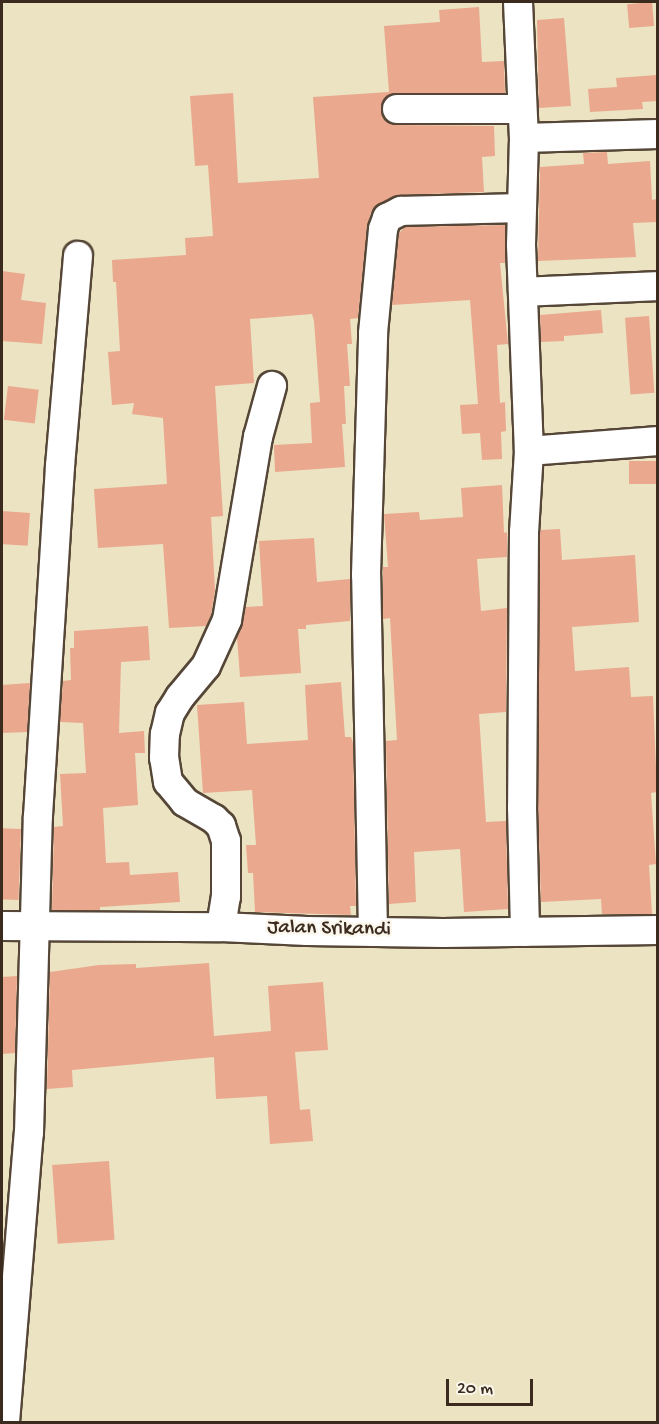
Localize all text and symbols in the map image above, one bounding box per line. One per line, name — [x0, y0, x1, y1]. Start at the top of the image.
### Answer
street label: Jalan Srikandi — [267, 916, 391, 944]
scale bar — [449, 1367, 536, 1405]
text: 20 m — [457, 1379, 493, 1400]

